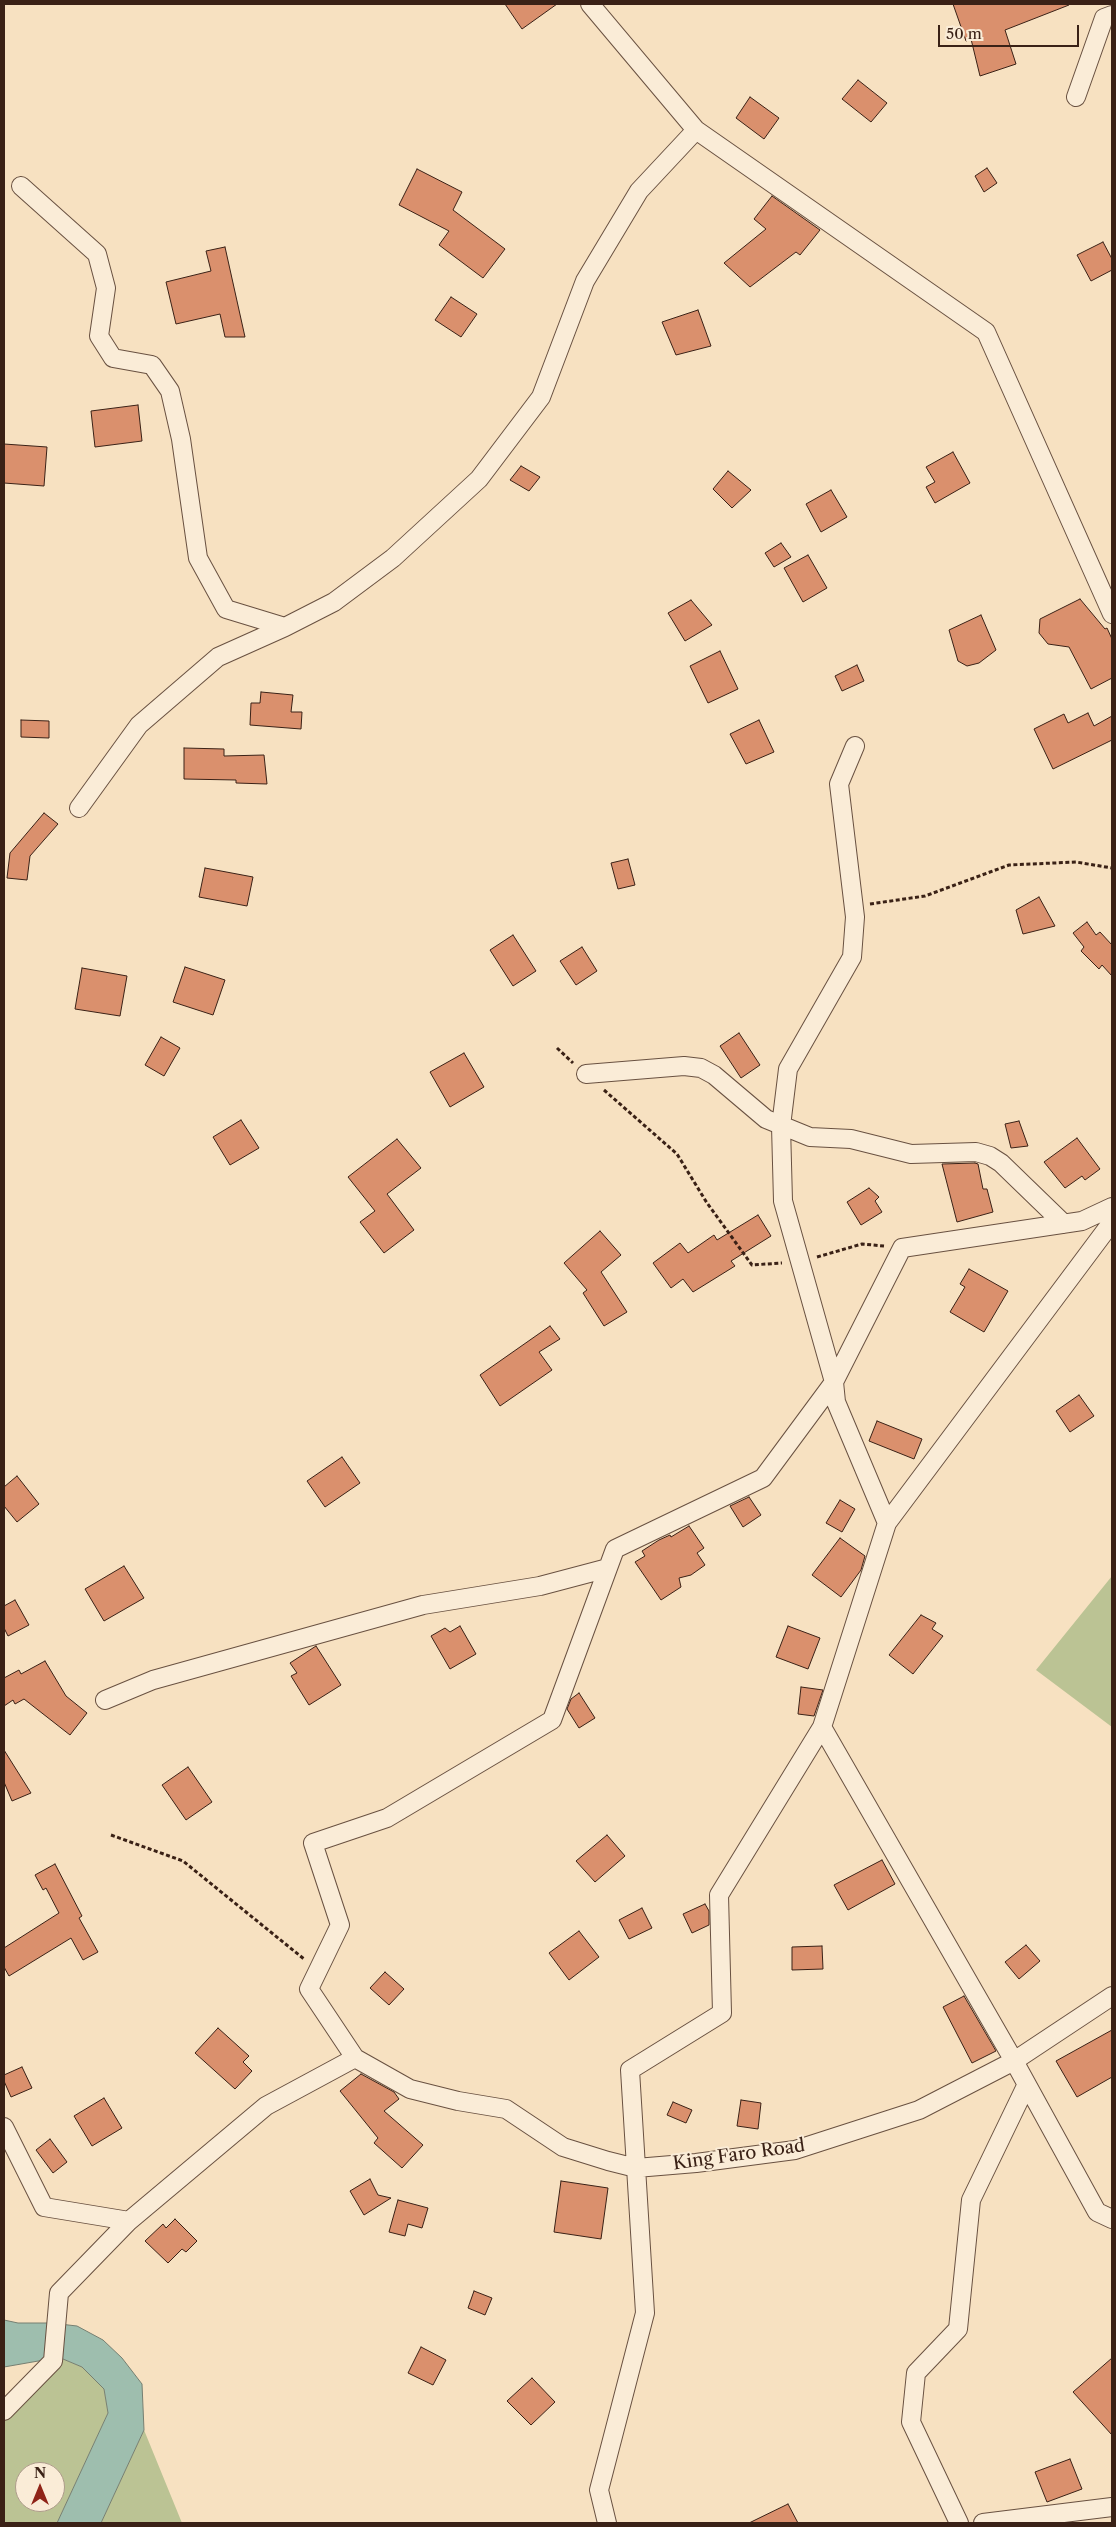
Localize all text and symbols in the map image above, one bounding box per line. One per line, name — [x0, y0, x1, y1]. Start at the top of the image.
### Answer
scale bar — [941, 15, 1082, 47]
text: 50 m — [946, 24, 982, 43]
street label: King Faro Road — [672, 2135, 806, 2175]
north arrow — [15, 2462, 65, 2512]
text: N — [34, 2464, 46, 2482]

